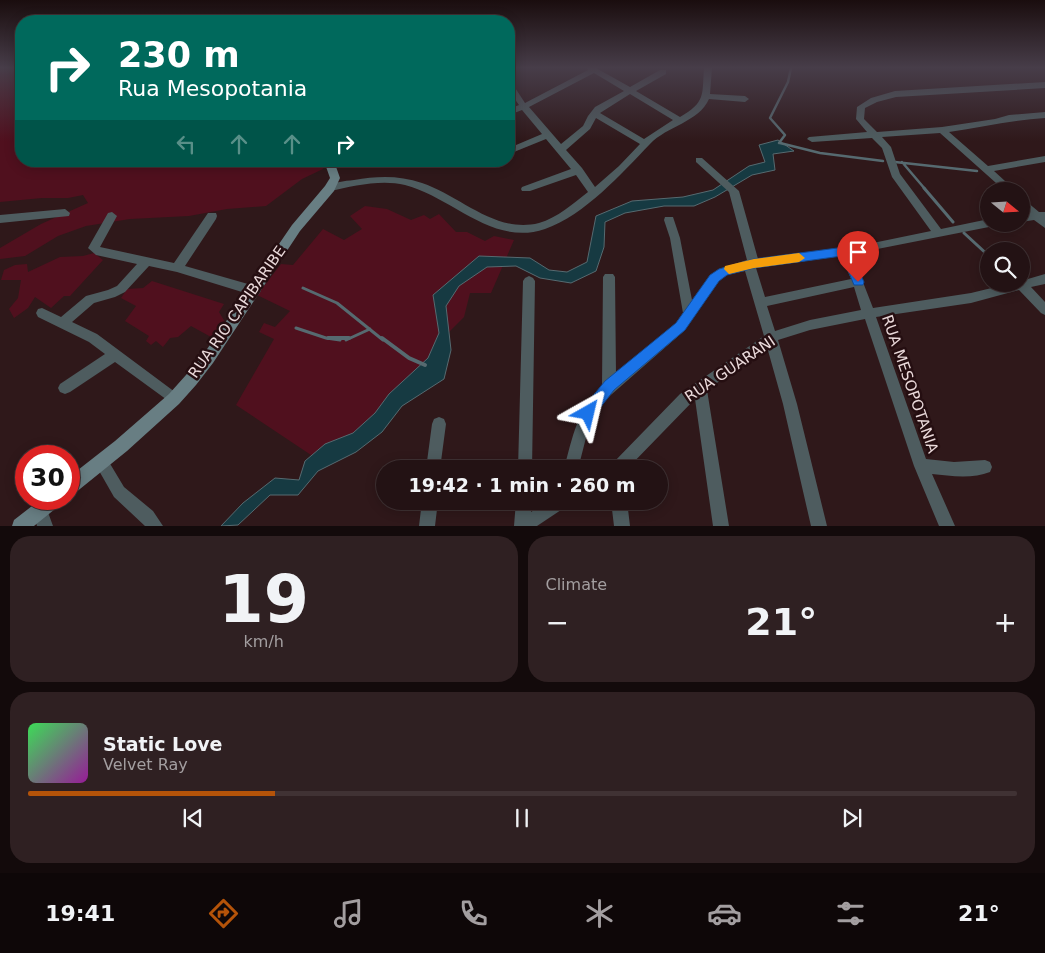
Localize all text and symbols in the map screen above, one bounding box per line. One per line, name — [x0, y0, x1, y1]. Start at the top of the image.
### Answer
icon: right — [35, 35, 100, 100]
text: 230 m — [118, 35, 240, 75]
text: Rua Mesopotania — [118, 76, 307, 101]
icon: left — [172, 130, 200, 158]
icon: ahead — [225, 130, 253, 158]
icon: ahead — [278, 130, 306, 158]
icon: right — [331, 130, 359, 158]
north arrow — [980, 182, 1030, 232]
map controls — [980, 182, 1030, 292]
pin — [837, 231, 879, 282]
icon: arrive — [844, 238, 872, 266]
street label: RUA RIO CAPIBARIBE — [185, 242, 289, 382]
button: search — [980, 242, 1030, 292]
street label: RUA MESOPOTANIA — [878, 312, 942, 456]
street label: RUA GUARANI — [681, 332, 779, 406]
position arrow — [561, 386, 613, 438]
speed limit sign: 30 — [15, 445, 80, 510]
text: 19:42 · 1 min · 260 m — [408, 474, 636, 496]
text: 19 — [219, 562, 309, 637]
text: Climate — [546, 575, 607, 594]
text: 21° — [745, 600, 817, 644]
text: − — [546, 606, 569, 639]
text: + — [994, 606, 1017, 639]
text: km/h — [244, 632, 284, 651]
text: Static Love — [103, 733, 223, 755]
text: Velvet Ray — [103, 755, 188, 774]
icon: previous — [179, 804, 207, 832]
icon: pause — [508, 804, 536, 832]
icon: next — [838, 804, 866, 832]
icon: directions — [206, 896, 241, 931]
icon: music — [331, 896, 366, 931]
icon: phone — [456, 896, 491, 931]
icon: climate — [582, 896, 617, 931]
icon: car — [707, 896, 742, 931]
icon: filters — [833, 896, 868, 931]
text: 19:41 — [45, 901, 115, 926]
text: 21° — [958, 901, 1000, 926]

